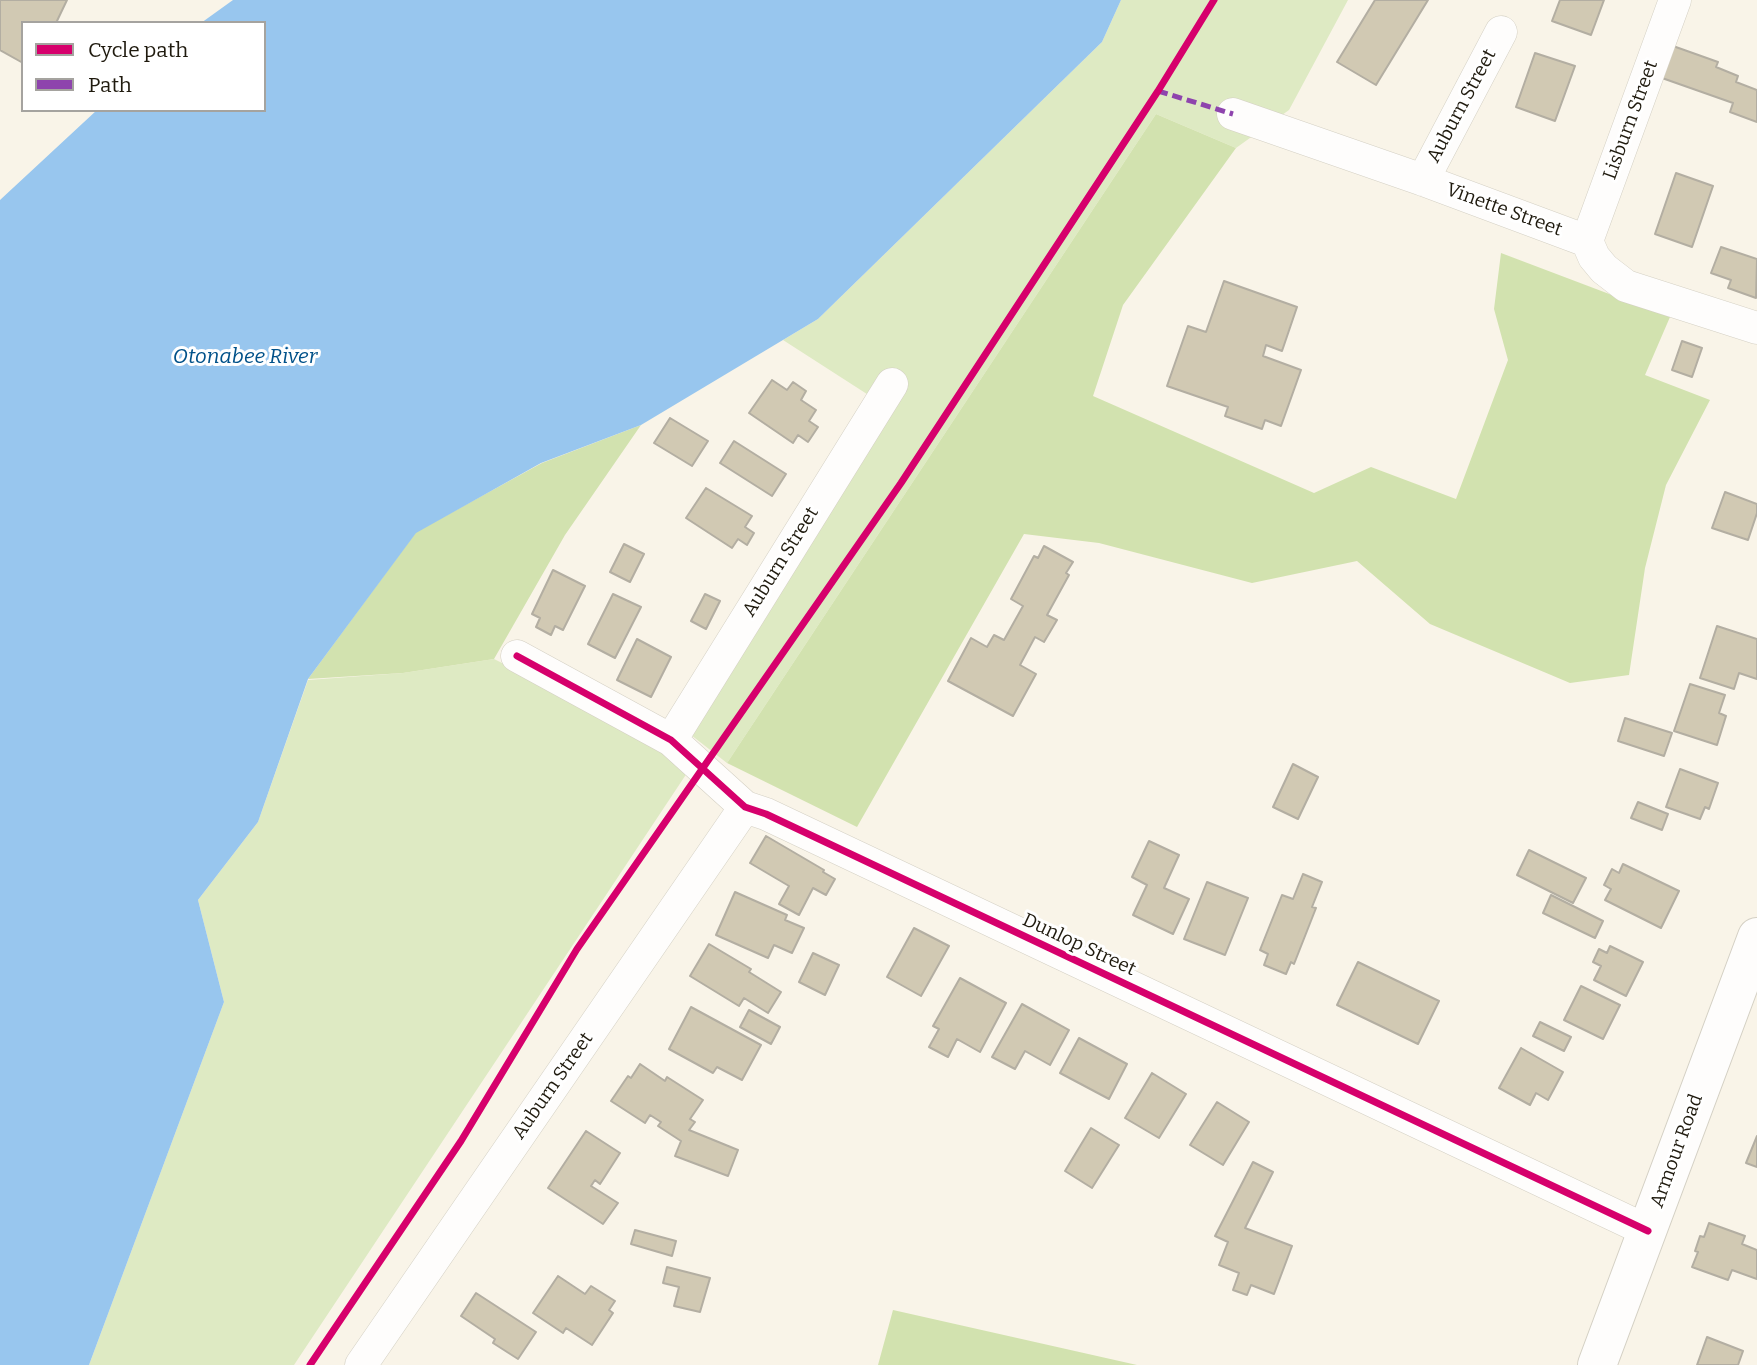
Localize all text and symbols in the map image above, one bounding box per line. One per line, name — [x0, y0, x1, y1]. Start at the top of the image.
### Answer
legend — [21, 21, 266, 112]
text: Cycle path — [88, 37, 188, 63]
street label: Auburn Street — [1423, 45, 1501, 167]
street label: Lisburn Street — [1599, 57, 1663, 183]
text: Path — [88, 72, 132, 98]
street label: Vinette Street — [1443, 178, 1565, 242]
water label: Otonabee River — [173, 344, 317, 370]
street label: Auburn Street — [738, 503, 824, 621]
street label: Dunlop Street — [1019, 909, 1139, 981]
street label: Auburn Street — [508, 1028, 598, 1144]
street label: Armour Road — [1646, 1091, 1708, 1211]

